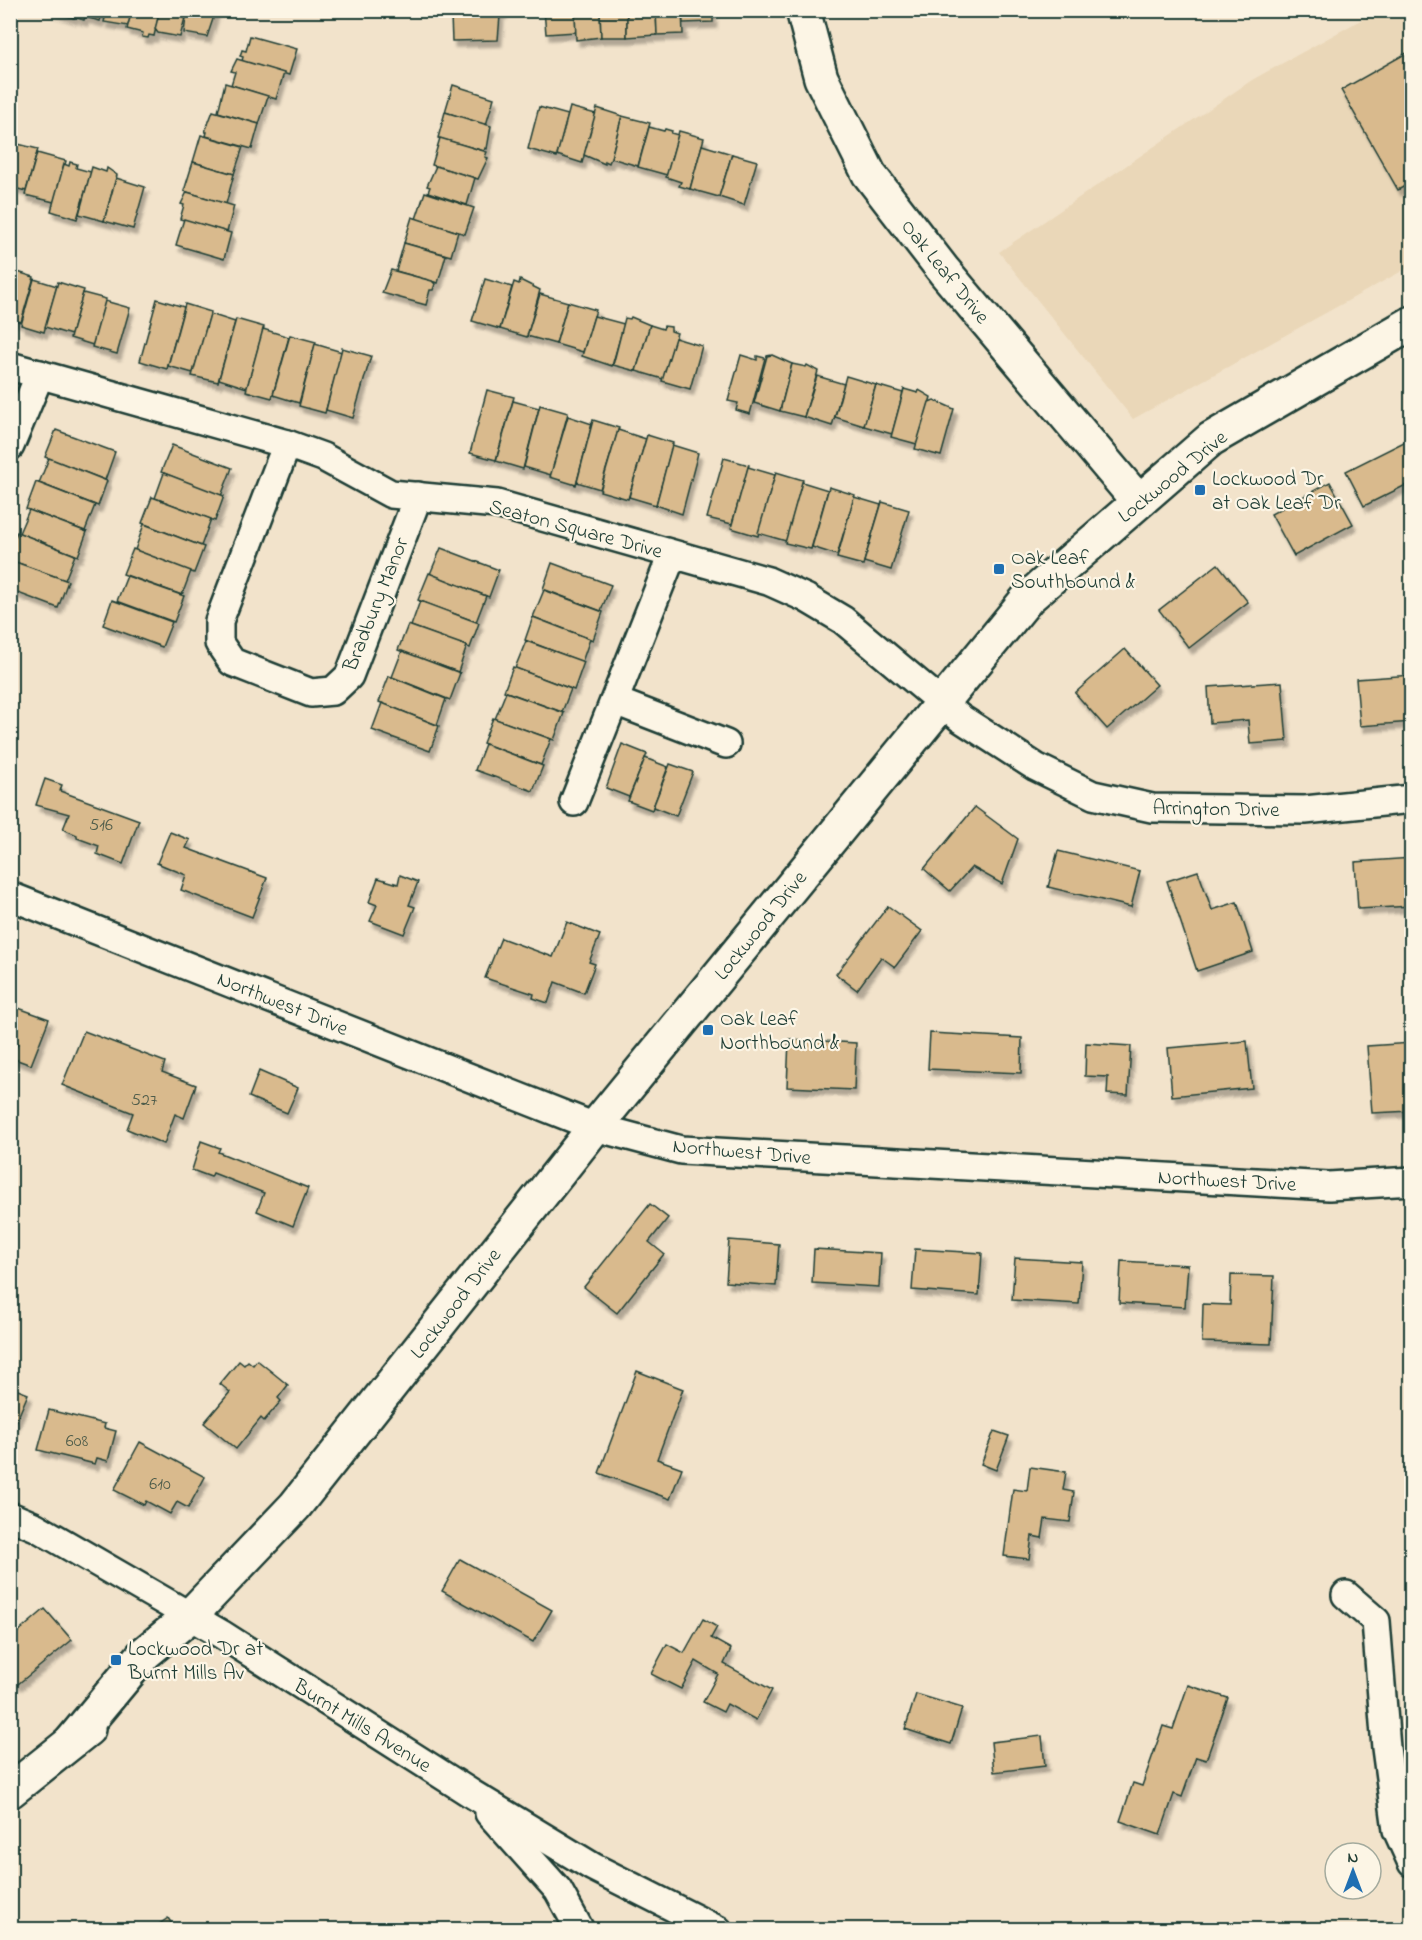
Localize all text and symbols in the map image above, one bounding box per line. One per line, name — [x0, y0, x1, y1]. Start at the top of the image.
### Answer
street label: Oak Leaf Drive — [893, 213, 996, 331]
street label: Lockwood Drive — [1112, 424, 1235, 531]
place label: Lockwood Dr at Oak Leaf Dr — [1212, 465, 1341, 519]
marker: Lockwood Dr at Oak Leaf Dr — [1193, 483, 1207, 497]
street label: Seaton Square Drive — [485, 492, 666, 568]
street label: Bradbury Manor — [336, 533, 419, 678]
place label: Oak Leaf Southbound & — [1011, 544, 1136, 598]
marker: Oak Leaf Southbound & — [992, 562, 1006, 576]
street label: Arrington Drive — [1152, 794, 1280, 828]
house number: 516 — [89, 813, 113, 839]
street label: Lockwood Drive — [708, 864, 816, 988]
street label: Northwest Drive — [212, 965, 353, 1045]
place label: Oak Leaf Northbound & — [720, 1005, 840, 1059]
marker: Oak Leaf Northbound & — [701, 1023, 715, 1037]
house number: 527 — [131, 1088, 158, 1114]
street label: Northwest Drive — [671, 1132, 813, 1174]
street label: Northwest Drive — [1157, 1163, 1298, 1201]
street label: Lockwood Drive — [404, 1242, 510, 1366]
house number: 608 — [66, 1429, 88, 1455]
house number: 610 — [149, 1472, 171, 1498]
place label: Lockwood Dr at Burnt Mills Av — [127, 1635, 263, 1689]
marker: Lockwood Dr at Burnt Mills Av — [109, 1653, 123, 1667]
street label: Burnt Mills Avenue — [286, 1672, 437, 1781]
north arrow — [1323, 1841, 1383, 1901]
text: N — [1348, 1846, 1359, 1870]

